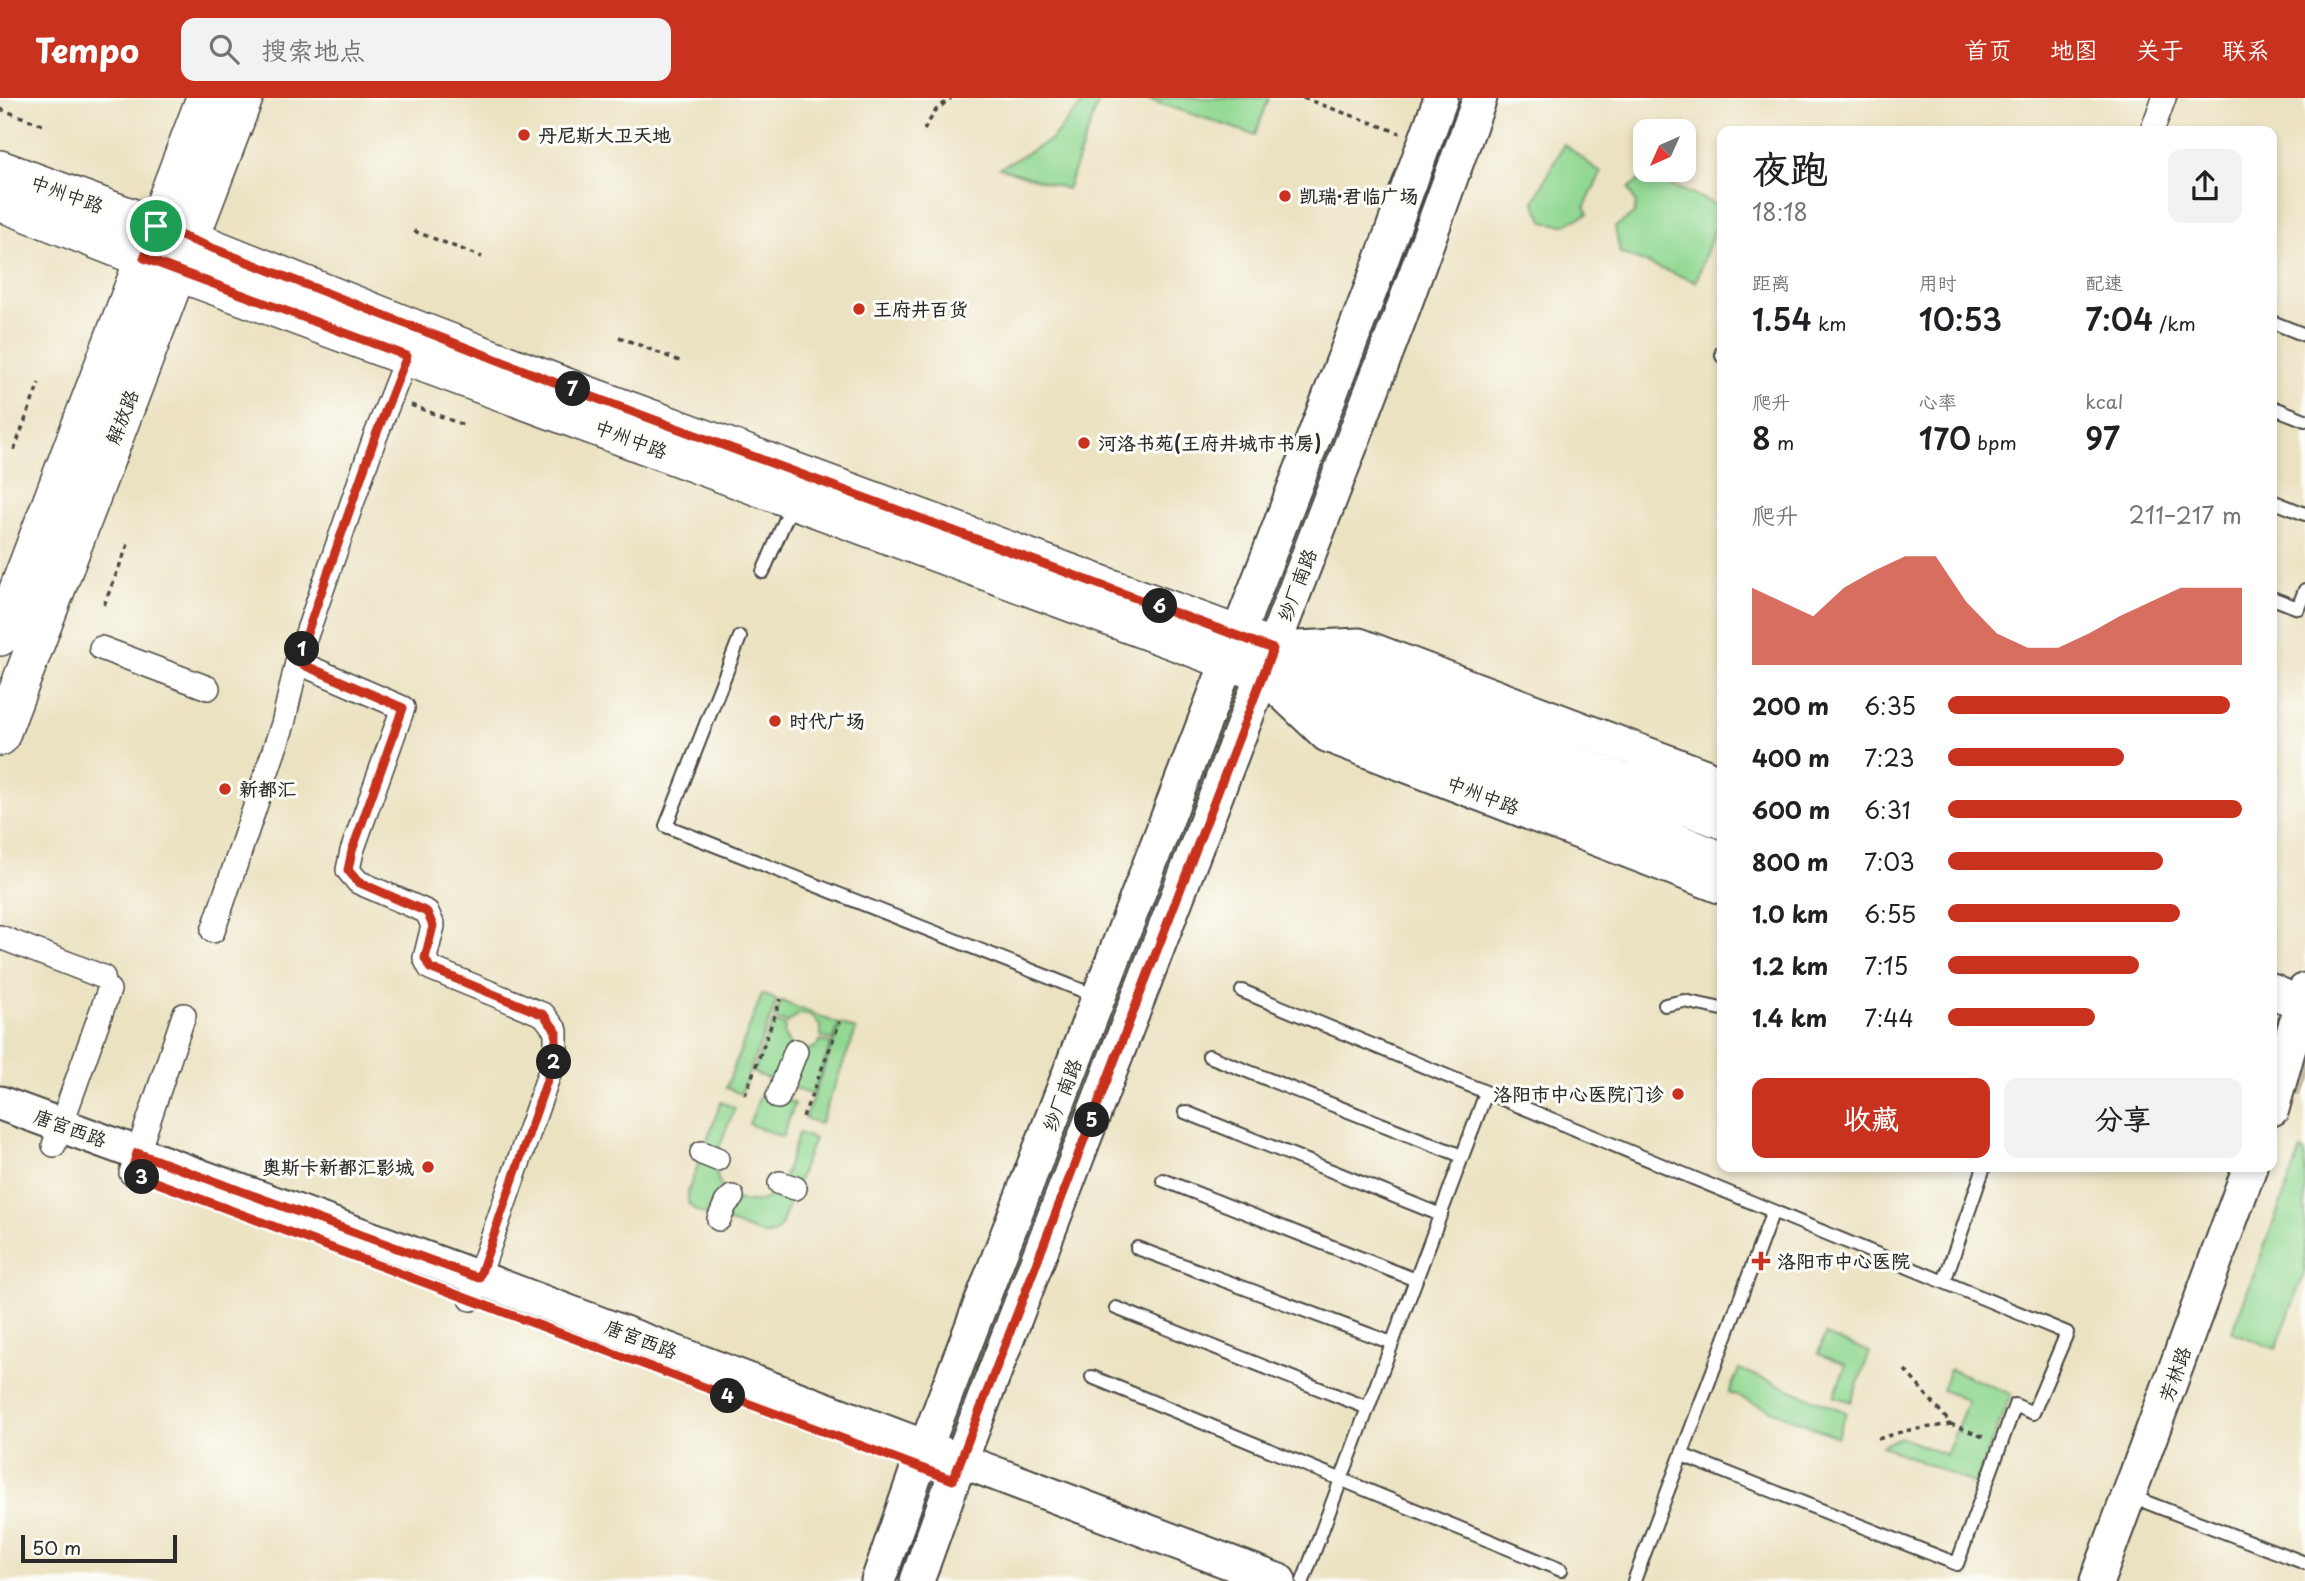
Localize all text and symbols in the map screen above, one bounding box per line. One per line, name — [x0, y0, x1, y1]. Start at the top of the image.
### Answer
search box — [181, 18, 671, 81]
text: Tempo — [35, 24, 139, 74]
icon: search — [205, 30, 243, 68]
text: 搜索地点 — [261, 30, 365, 69]
text: 首页 — [1964, 31, 2012, 67]
text: 地图 — [2050, 31, 2098, 67]
text: 关于 — [2136, 31, 2184, 67]
text: 联系 — [2222, 31, 2270, 67]
north arrow — [1633, 119, 1696, 182]
map controls — [1633, 119, 1696, 182]
place label: 丹尼斯大卫天地 — [538, 120, 671, 148]
marker: 丹尼斯大卫天地 — [516, 127, 532, 143]
text: 夜跑 — [1752, 139, 1828, 196]
button: share — [2168, 149, 2242, 223]
street label: 中州中路 — [27, 167, 108, 219]
place label: 凯瑞·君临广场 — [1299, 181, 1418, 209]
marker: 凯瑞·君临广场 — [1277, 188, 1293, 204]
text: 18:18 — [1752, 194, 1808, 229]
pin — [126, 196, 186, 256]
icon: arrive — [137, 207, 175, 245]
text: 距离 — [1752, 268, 1790, 296]
text: 用时 — [1919, 268, 1957, 296]
text: 配速 — [2085, 268, 2123, 296]
place label: 王府井百货 — [873, 294, 968, 322]
text: 1.54 — [1752, 296, 1812, 341]
text: 10:53 — [1919, 296, 2002, 341]
text: 7:04 — [2085, 296, 2153, 341]
marker: 王府井百货 — [851, 301, 867, 317]
text: km — [1812, 309, 1847, 337]
text: /km — [2153, 309, 2196, 337]
pin: 7 — [556, 372, 590, 406]
text: 7 — [567, 374, 578, 402]
street label: 解放路 — [98, 385, 144, 448]
text: 爬升 — [1752, 387, 1790, 415]
text: 心率 — [1919, 387, 1957, 415]
text: kcal — [2085, 387, 2123, 415]
street label: 中州中路 — [591, 411, 672, 465]
text: 8 — [1752, 415, 1771, 460]
text: 170 — [1919, 415, 1971, 460]
text: 97 — [2085, 415, 2120, 460]
place label: 河洛书苑(王府井城市书房) — [1098, 428, 1321, 456]
text: m — [1771, 428, 1794, 456]
text: bpm — [1971, 428, 2017, 456]
marker: 河洛书苑(王府井城市书房) — [1076, 435, 1092, 451]
text: 爬升 — [1752, 497, 1798, 532]
text: 211–217 m — [2129, 497, 2242, 532]
street label: 纱厂南路 — [1269, 544, 1323, 625]
pin: 6 — [1142, 588, 1178, 624]
text: 6 — [1153, 591, 1166, 619]
pin: 1 — [284, 632, 320, 666]
text: 1 — [297, 634, 306, 662]
text: 200 m — [1752, 688, 1829, 723]
text: 6:35 — [1864, 688, 1916, 723]
place label: 时代广场 — [789, 706, 865, 734]
marker: 时代广场 — [767, 713, 783, 729]
text: 400 m — [1752, 740, 1830, 775]
text: 7:23 — [1864, 740, 1914, 775]
street label: 中州中路 — [1443, 767, 1524, 821]
place label: 新都汇 — [239, 774, 296, 802]
marker: 新都汇 — [217, 781, 233, 797]
text: 600 m — [1752, 792, 1830, 827]
text: 6:31 — [1864, 792, 1911, 827]
text: 800 m — [1752, 844, 1829, 879]
text: 7:03 — [1864, 844, 1915, 879]
text: 1.0 km — [1752, 896, 1829, 931]
text: 6:55 — [1864, 896, 1916, 931]
text: 1.2 km — [1752, 948, 1828, 983]
text: 7:15 — [1864, 948, 1908, 983]
text: 1.4 km — [1752, 1000, 1827, 1035]
text: 7:44 — [1864, 1000, 1914, 1035]
pin: 2 — [536, 1044, 572, 1080]
text: 2 — [547, 1047, 560, 1075]
street label: 纱厂南路 — [1034, 1054, 1088, 1135]
button: 收藏 — [1752, 1078, 1990, 1158]
button: 分享 — [2004, 1078, 2242, 1158]
place label: 洛阳市中心医院门诊 — [1493, 1079, 1664, 1107]
marker: 洛阳市中心医院门诊 — [1670, 1086, 1686, 1102]
street label: 唐宫西路 — [30, 1101, 111, 1153]
pin: 5 — [1074, 1102, 1110, 1138]
text: 5 — [1085, 1105, 1098, 1133]
place label: 奥斯卡新都汇影城 — [262, 1152, 414, 1180]
marker: 奥斯卡新都汇影城 — [420, 1159, 436, 1175]
pin: 3 — [124, 1160, 160, 1194]
text: 3 — [135, 1162, 148, 1190]
place label: 洛阳市中心医院 — [1777, 1246, 1910, 1274]
marker: 洛阳市中心医院 — [1751, 1251, 1771, 1271]
street label: 唐宫西路 — [601, 1311, 682, 1365]
street label: 芳林路 — [2151, 1342, 2197, 1405]
pin: 4 — [710, 1378, 746, 1414]
text: 4 — [721, 1381, 734, 1409]
scale bar — [21, 1532, 177, 1564]
text: 50 m — [32, 1533, 81, 1561]

